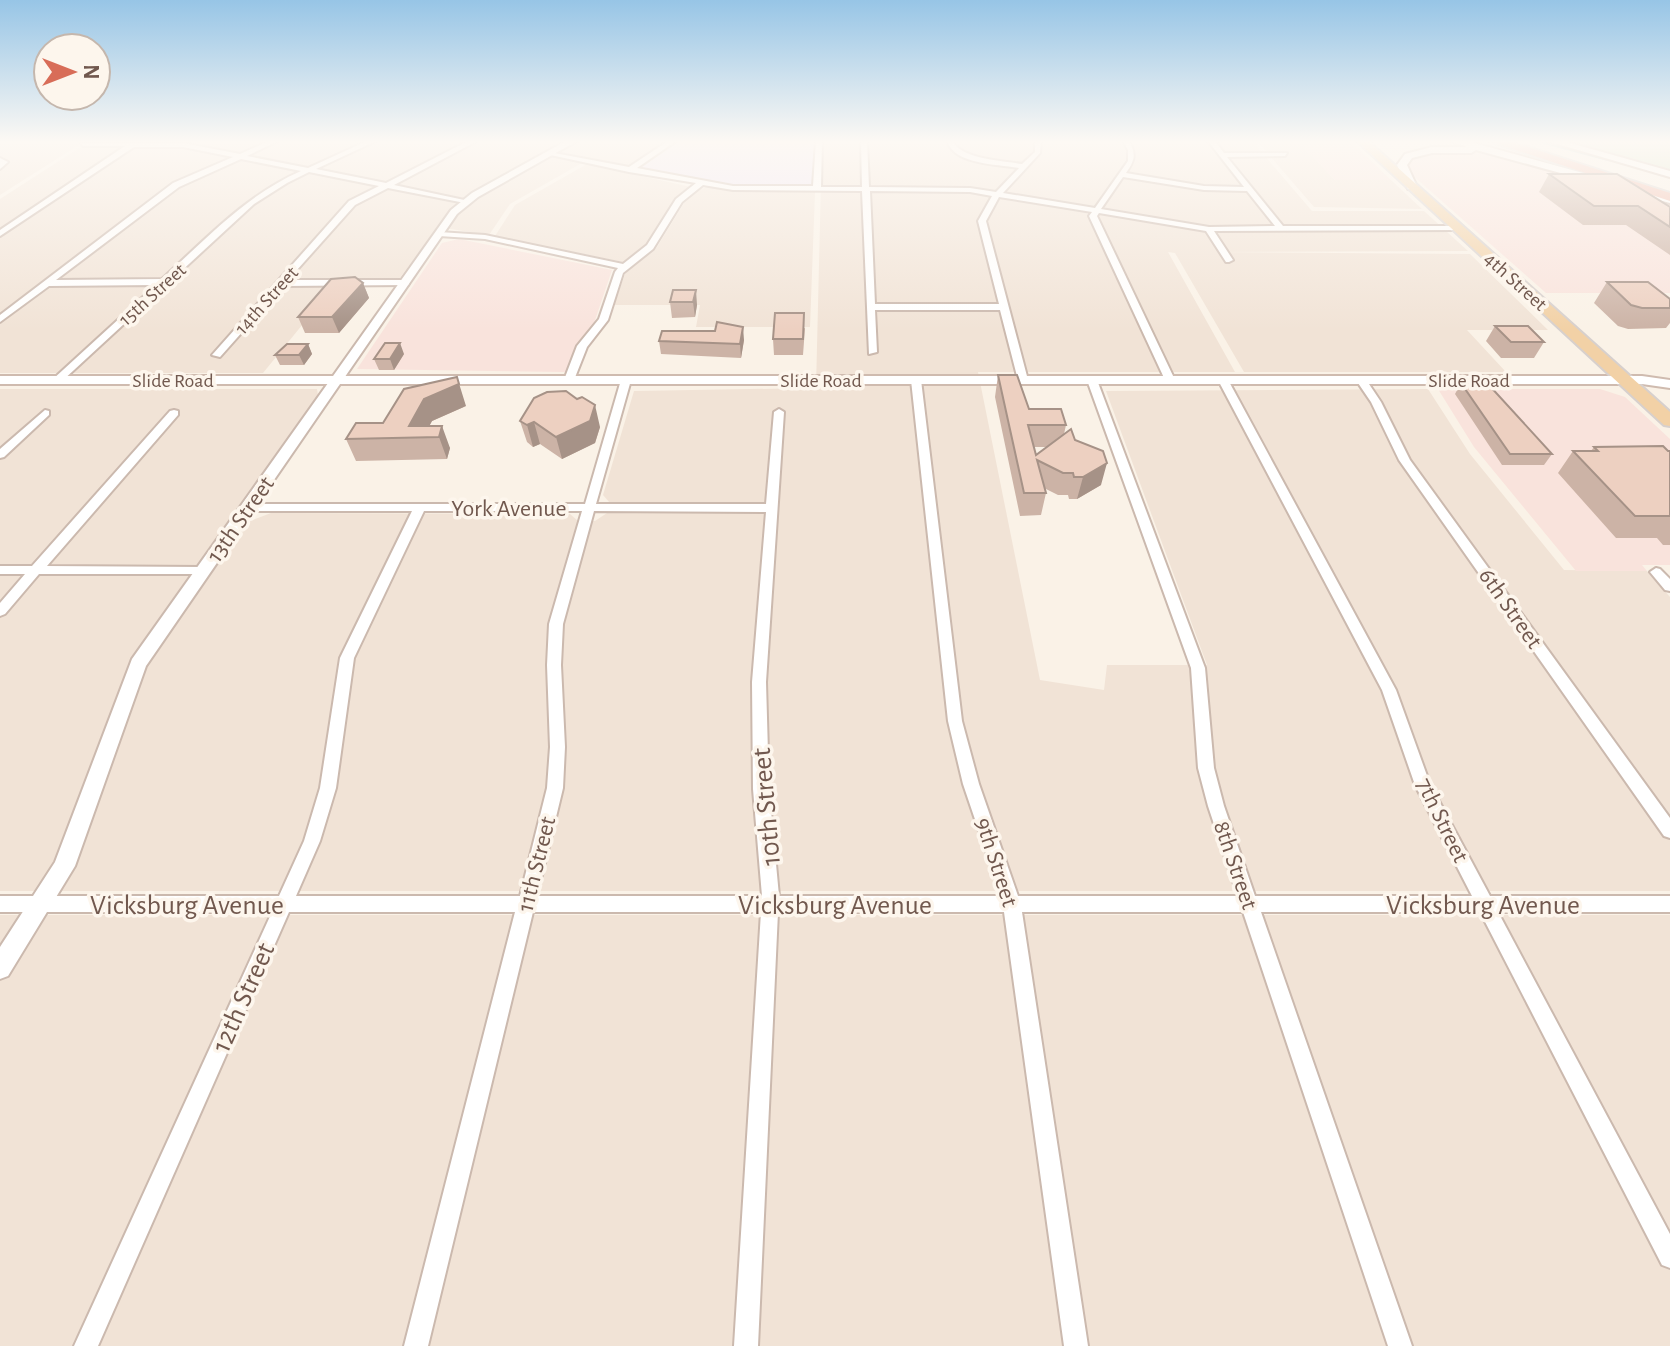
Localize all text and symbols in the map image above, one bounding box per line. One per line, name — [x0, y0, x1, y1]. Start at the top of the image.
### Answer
north arrow — [32, 32, 112, 112]
text: N — [80, 64, 102, 80]
street label: 4th Street — [1480, 249, 1551, 315]
street label: 15th Street — [115, 259, 190, 330]
street label: 14th Street — [231, 262, 303, 338]
street label: Slide Road — [132, 371, 214, 391]
street label: Slide Road — [780, 371, 862, 391]
street label: Slide Road — [1428, 371, 1510, 391]
street label: 13th Street — [203, 472, 279, 567]
street label: York Avenue — [451, 497, 567, 521]
street label: 6th Street — [1474, 564, 1547, 653]
street label: 10th Street — [748, 747, 786, 867]
street label: 7th Street — [1411, 774, 1473, 867]
street label: 11th Street — [514, 814, 560, 914]
street label: 9th Street — [970, 815, 1022, 910]
street label: 8th Street — [1209, 818, 1261, 913]
street label: Vicksburg Avenue — [90, 892, 284, 920]
street label: Vicksburg Avenue — [738, 892, 932, 920]
street label: Vicksburg Avenue — [1386, 892, 1580, 920]
street label: 12th Street — [207, 939, 280, 1057]

